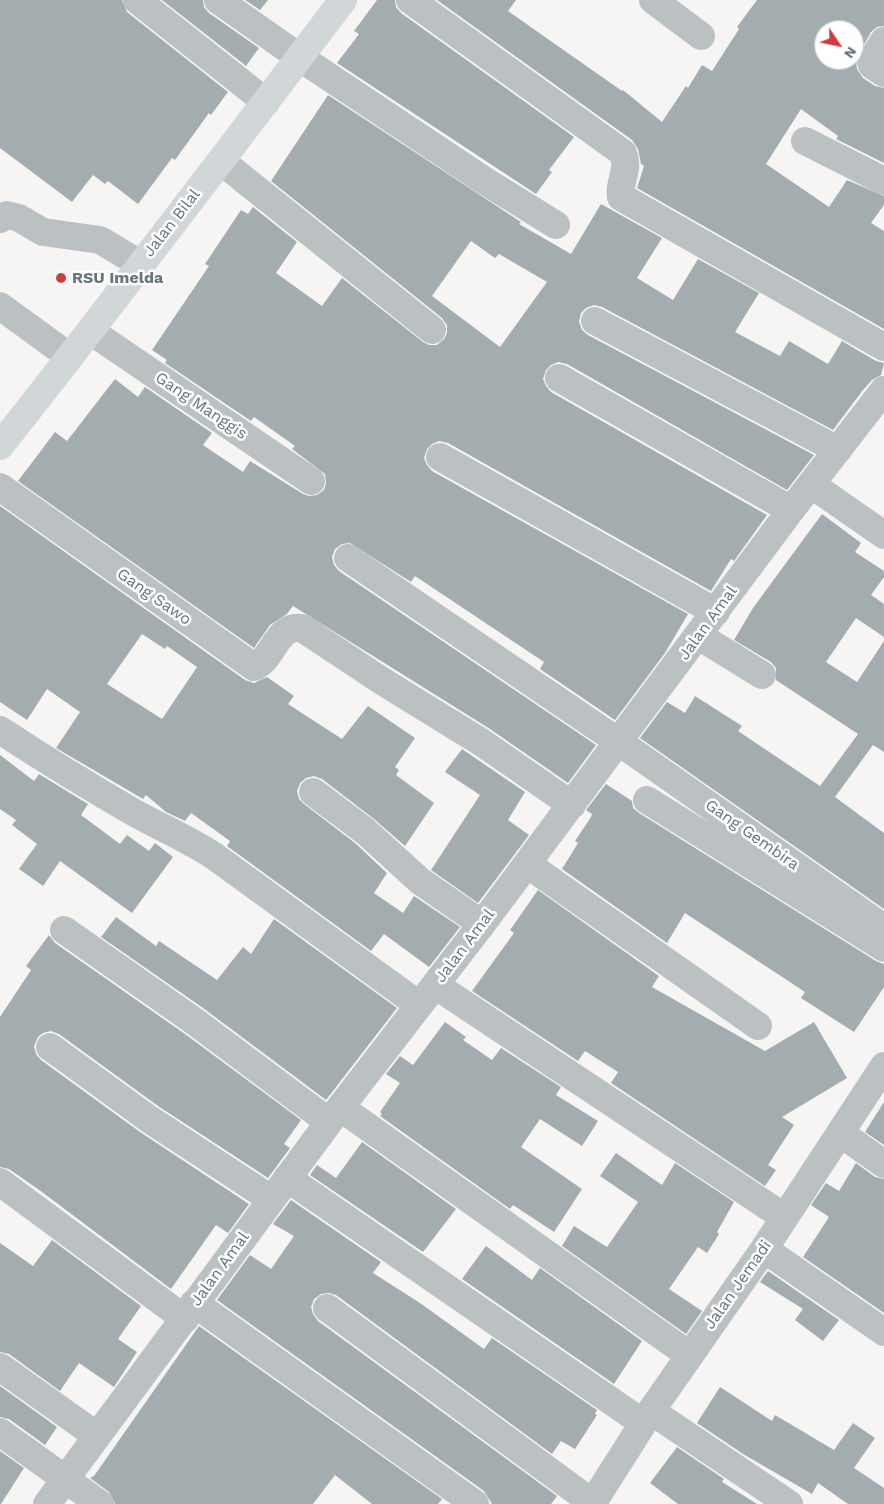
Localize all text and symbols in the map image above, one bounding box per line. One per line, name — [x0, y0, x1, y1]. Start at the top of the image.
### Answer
north arrow — [814, 20, 864, 70]
text: N — [841, 44, 860, 62]
street label: Jalan Bilal — [140, 185, 204, 261]
place label: RSU Imelda — [72, 268, 163, 288]
marker: RSU Imelda — [54, 271, 68, 285]
street label: Gang Manggis — [151, 368, 251, 444]
street label: Gang Sawo — [113, 564, 195, 630]
street label: Jalan Amal — [675, 582, 741, 664]
street label: Gang Gembira — [701, 796, 803, 874]
street label: Jalan Amal — [431, 906, 499, 986]
street label: Jalan Amal — [187, 1228, 253, 1310]
street label: Jalan Jemadi — [700, 1237, 776, 1333]

